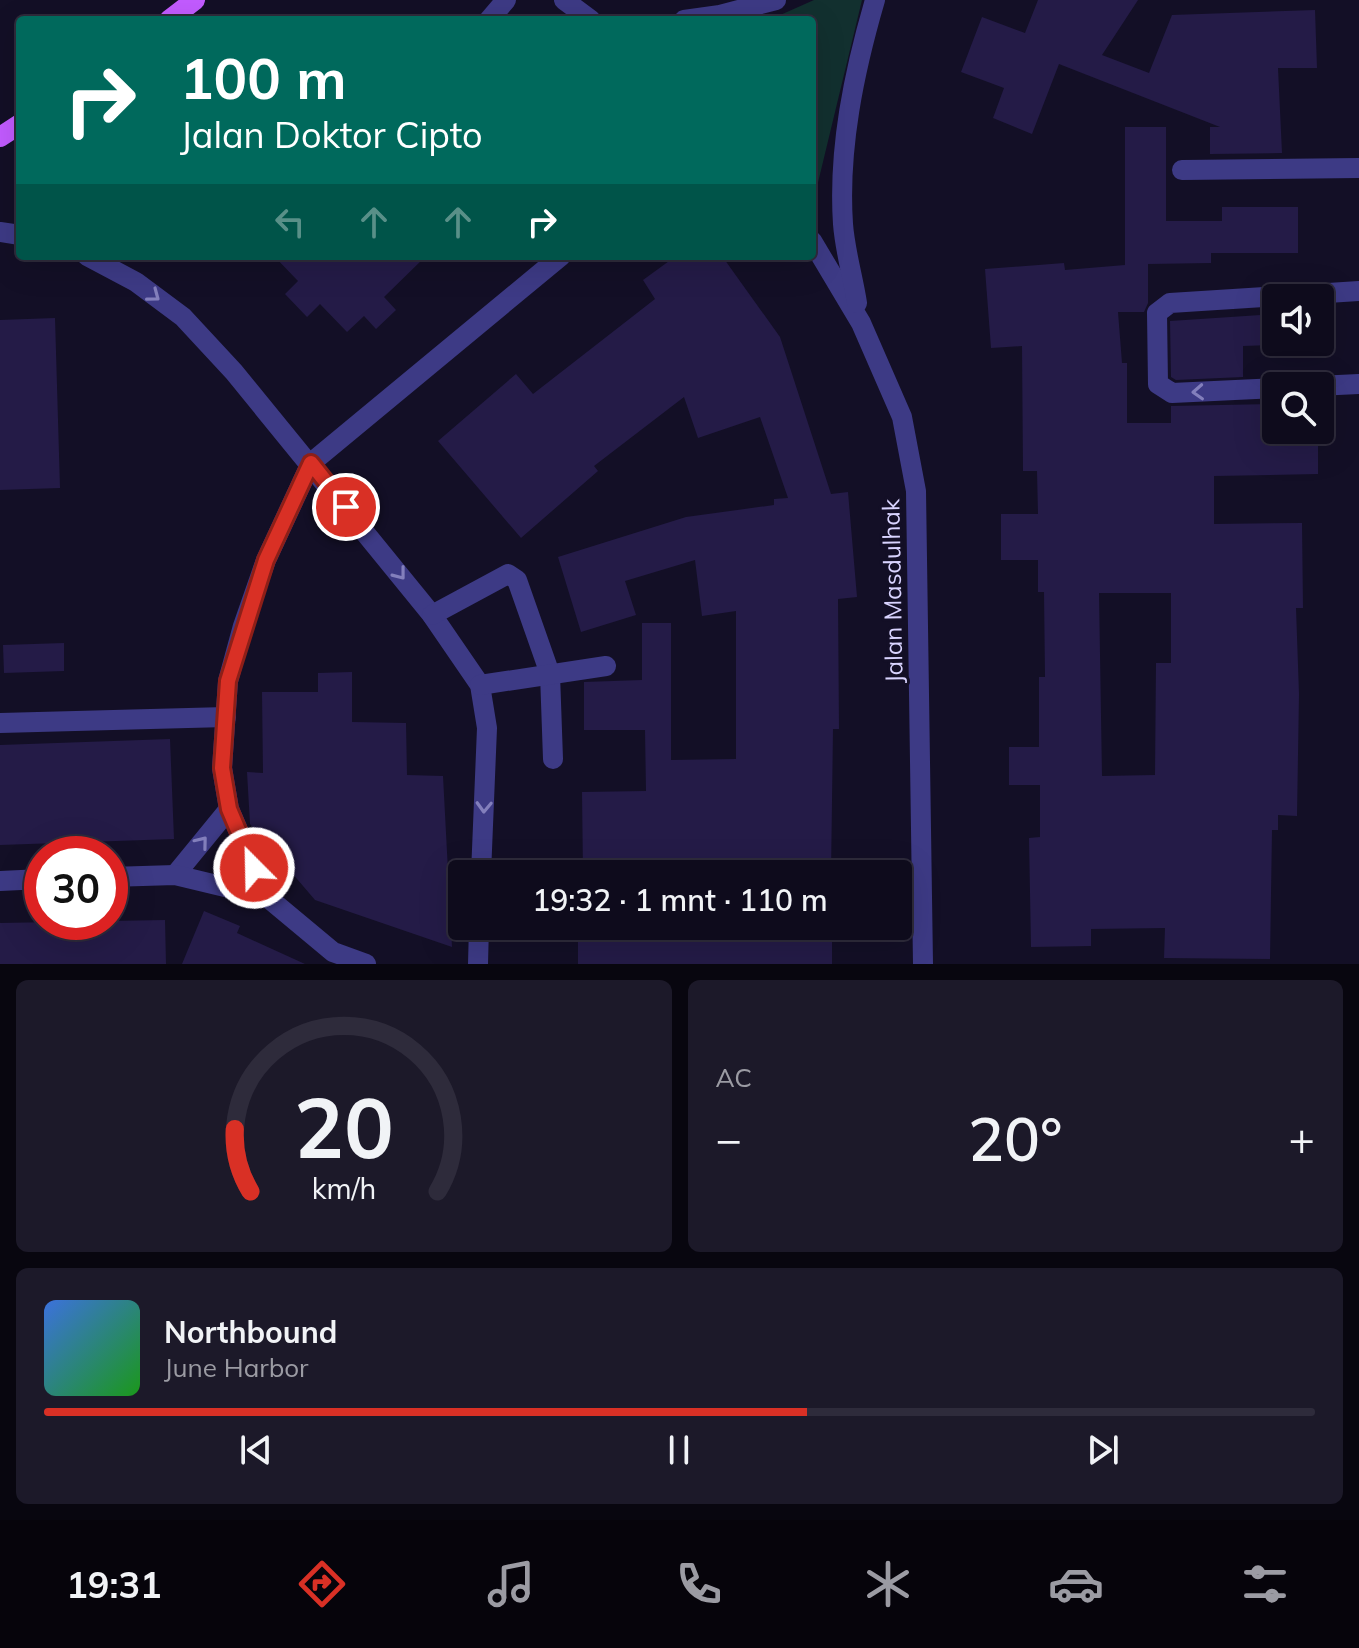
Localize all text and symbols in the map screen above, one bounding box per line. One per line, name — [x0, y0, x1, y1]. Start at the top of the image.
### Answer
text: 100 m — [180, 43, 347, 113]
icon: right — [48, 48, 152, 152]
text: Jalan Doktor Cipto — [180, 112, 483, 157]
icon: left — [268, 200, 312, 244]
icon: ahead — [352, 200, 396, 244]
icon: ahead — [436, 200, 480, 244]
icon: right — [520, 200, 564, 244]
map controls — [1262, 284, 1334, 444]
button: sound — [1262, 284, 1334, 356]
one-way arrow — [146, 286, 160, 300]
button: search — [1262, 372, 1334, 444]
one-way arrow — [1191, 383, 1204, 400]
pin — [312, 473, 380, 541]
icon: arrive — [324, 485, 368, 529]
street label: Jalan Masdulhak — [875, 498, 909, 683]
one-way arrow — [390, 565, 404, 580]
one-way arrow — [476, 801, 493, 814]
position arrow — [212, 826, 296, 910]
speed limit sign: 30 — [24, 836, 128, 940]
one-way arrow — [192, 837, 207, 851]
text: 19:32 · 1 mnt · 110 m — [532, 881, 828, 919]
text: AC — [716, 1061, 752, 1094]
text: 20 — [294, 1074, 394, 1179]
text: 20° — [968, 1101, 1063, 1176]
text: − — [716, 1111, 742, 1166]
text: + — [1289, 1111, 1315, 1166]
text: km/h — [311, 1170, 376, 1206]
text: Northbound — [164, 1313, 337, 1351]
text: June Harbor — [164, 1351, 309, 1384]
icon: previous — [234, 1428, 278, 1472]
icon: pause — [657, 1428, 701, 1472]
icon: next — [1081, 1428, 1125, 1472]
icon: directions — [294, 1556, 350, 1612]
icon: music — [483, 1556, 539, 1612]
icon: phone — [671, 1556, 727, 1612]
icon: climate — [860, 1556, 916, 1612]
icon: car — [1048, 1556, 1104, 1612]
icon: filters — [1237, 1556, 1293, 1612]
text: 19:31 — [66, 1562, 162, 1607]

